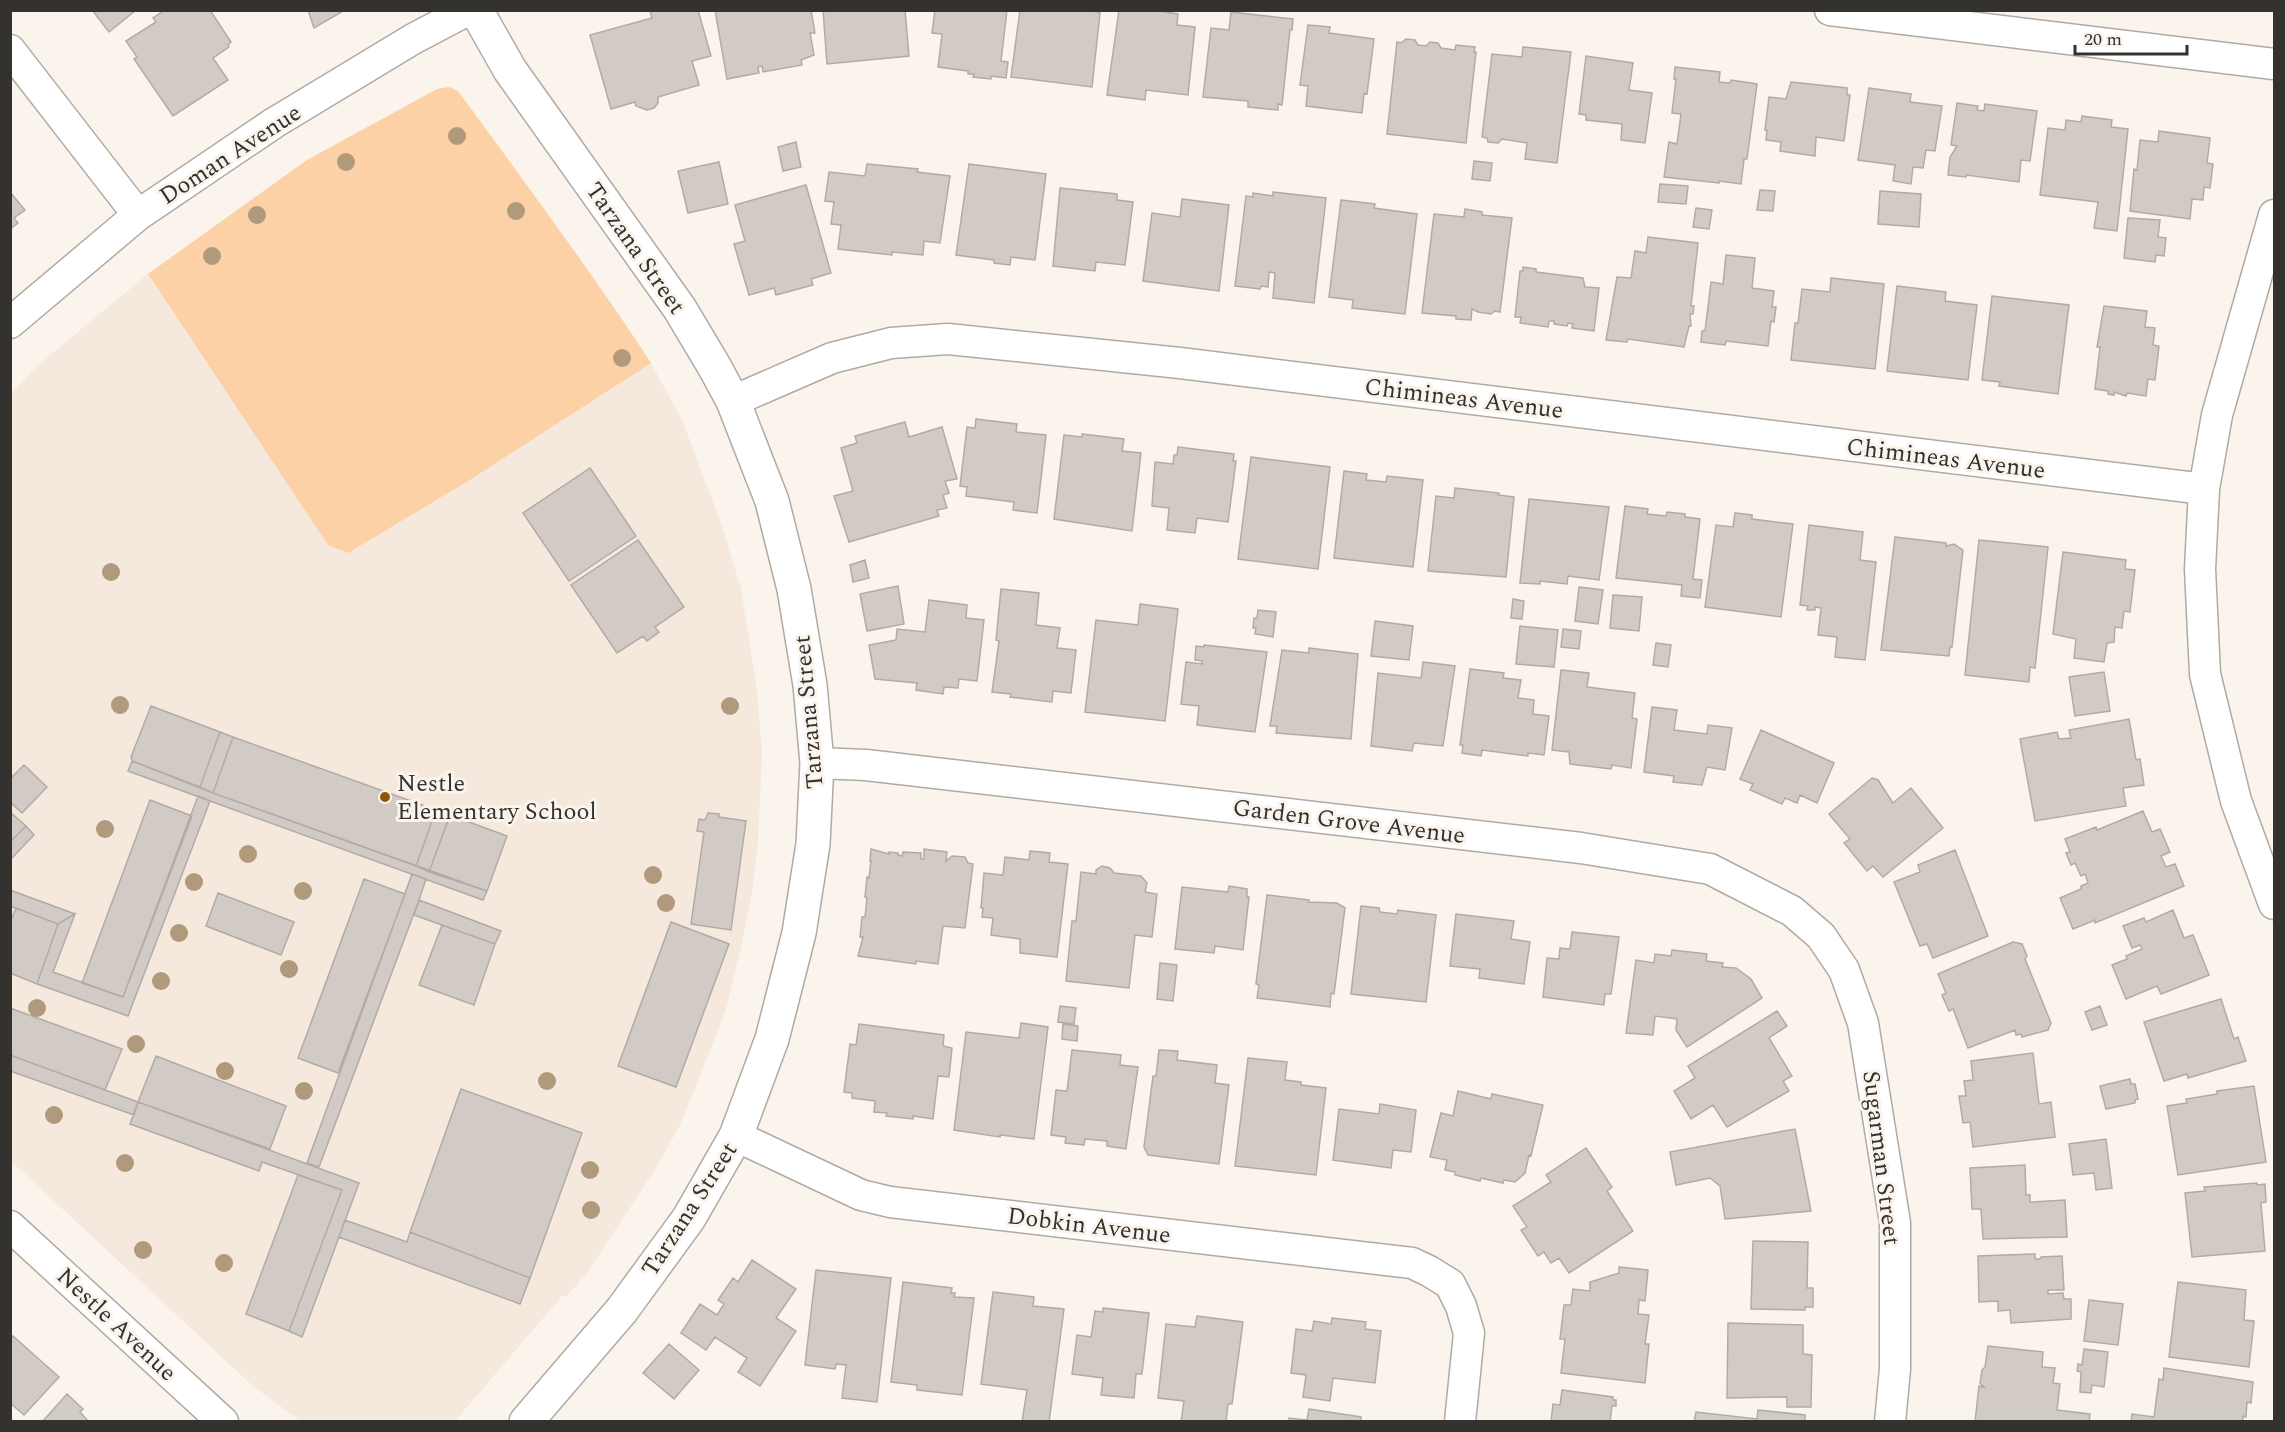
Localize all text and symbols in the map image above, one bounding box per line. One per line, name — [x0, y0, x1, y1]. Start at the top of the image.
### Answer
scale bar — [2075, 18, 2188, 56]
text: 20 m — [2084, 26, 2122, 53]
street label: Doman Avenue — [152, 95, 309, 214]
street label: Tarzana Street — [576, 175, 694, 322]
street label: Chimineas Avenue — [1362, 369, 1565, 429]
street label: Chimineas Avenue — [1844, 429, 2047, 489]
street label: Tarzana Street — [784, 633, 834, 790]
place label: Nestle Elementary School — [397, 766, 597, 830]
marker: Nestle Elementary School — [378, 790, 392, 804]
street label: Garden Grove Avenue — [1231, 790, 1467, 854]
street label: Sugarman Street — [1852, 1069, 1910, 1247]
street label: Tarzana Street — [633, 1135, 747, 1284]
street label: Dobkin Avenue — [1005, 1198, 1173, 1254]
street label: Nestle Avenue — [48, 1259, 185, 1390]

